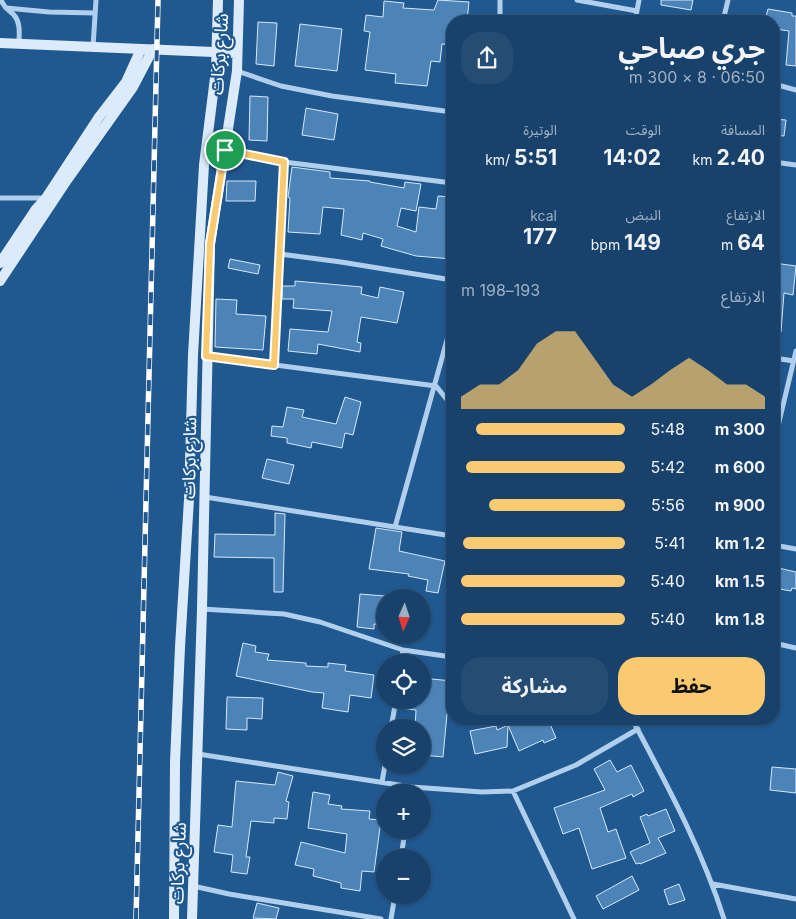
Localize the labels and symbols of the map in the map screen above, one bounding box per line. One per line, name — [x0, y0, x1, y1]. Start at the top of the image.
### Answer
street label: شارع بركات — [206, 12, 236, 96]
pin — [204, 129, 246, 171]
street label: شارع بركات — [178, 417, 204, 499]
north arrow — [376, 589, 431, 644]
street label: شارع بركات — [166, 822, 194, 904]

